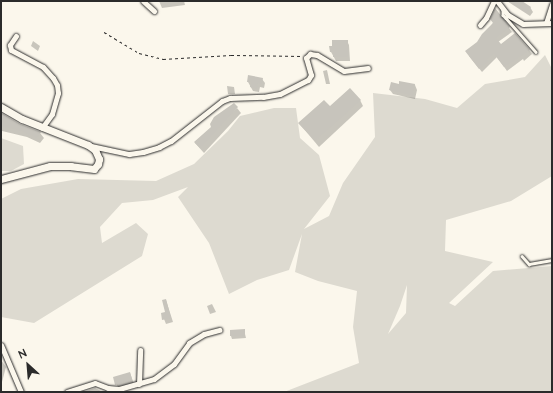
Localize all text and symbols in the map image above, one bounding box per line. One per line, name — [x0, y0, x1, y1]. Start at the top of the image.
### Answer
north arrow — [8, 345, 48, 385]
text: N — [16, 346, 29, 362]

